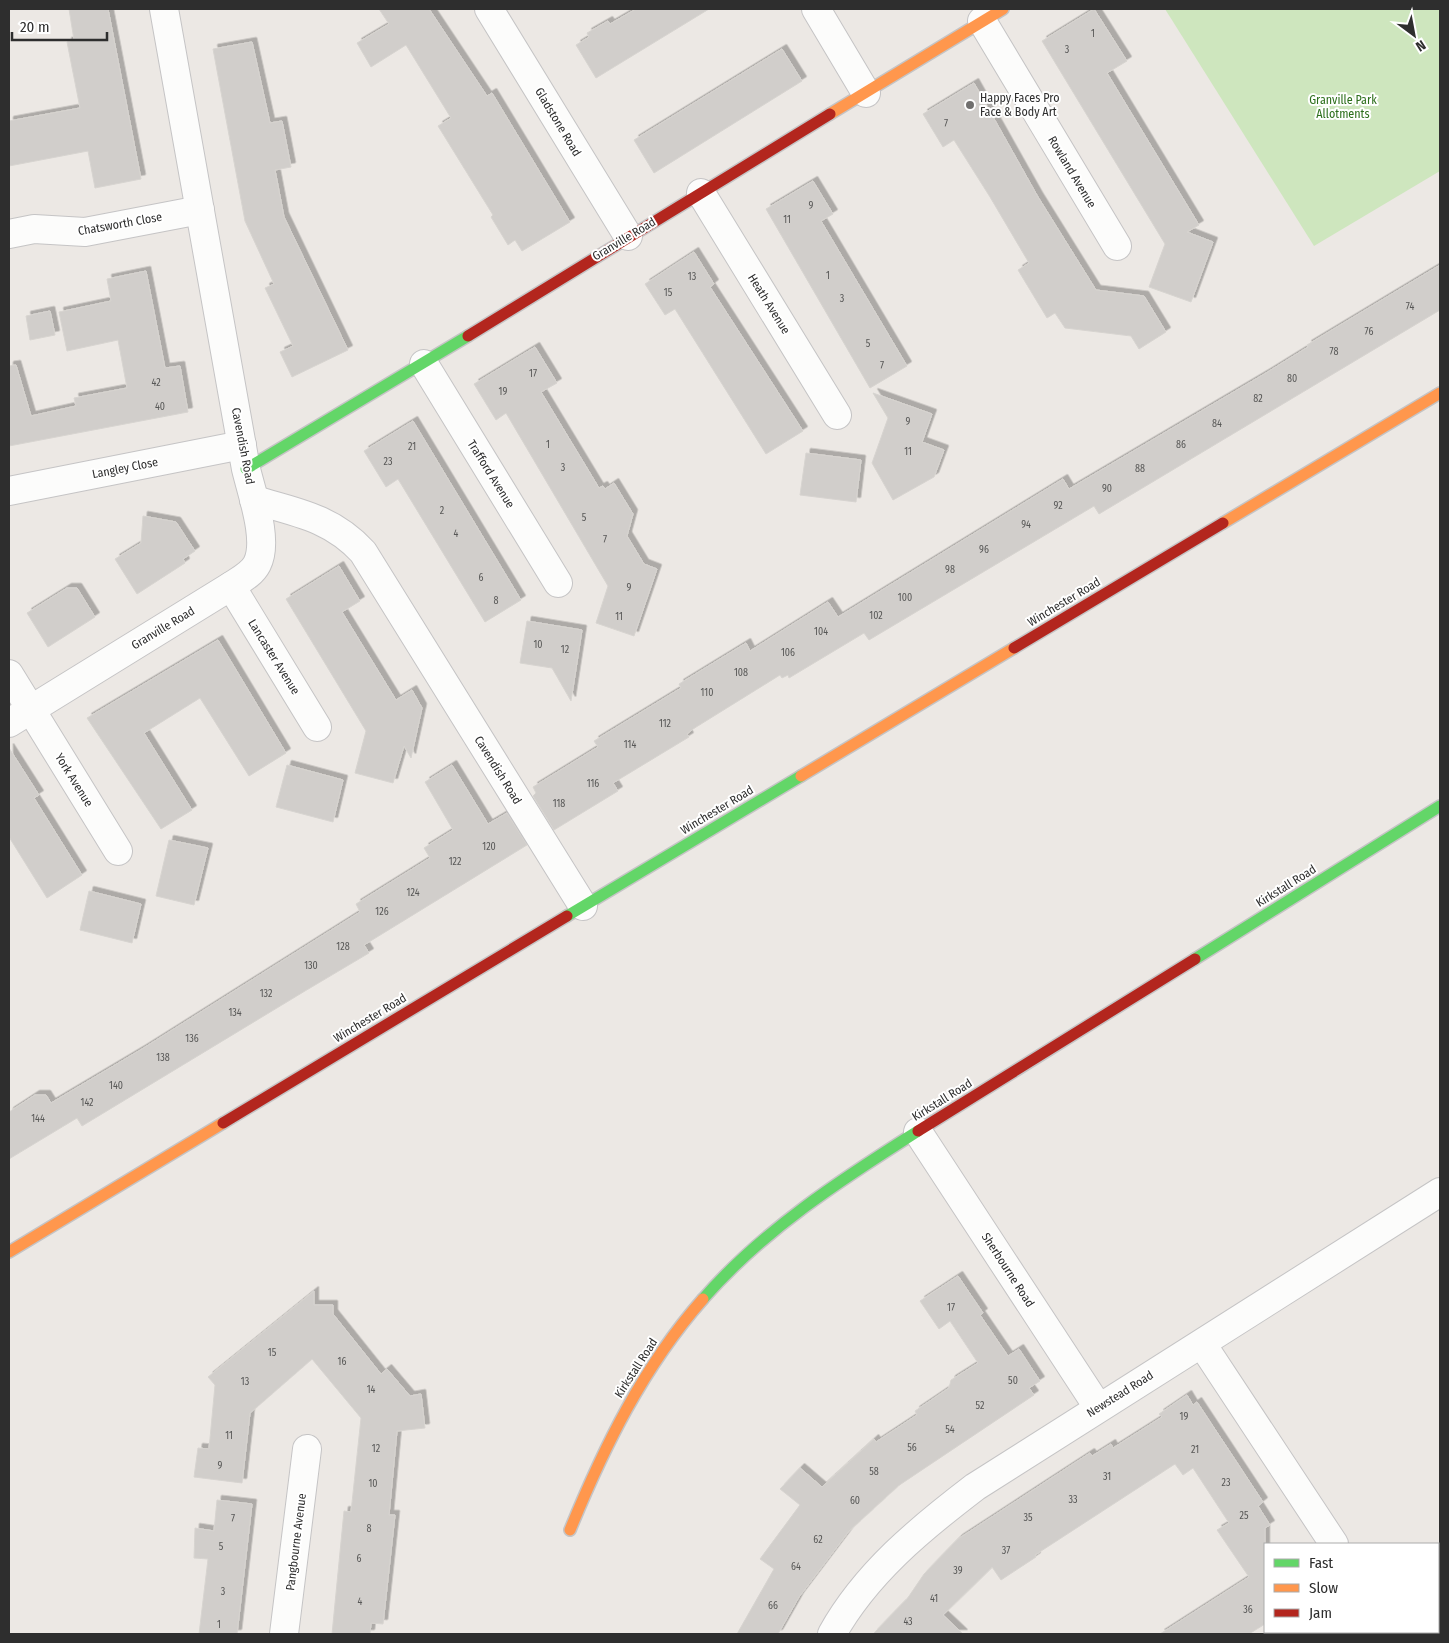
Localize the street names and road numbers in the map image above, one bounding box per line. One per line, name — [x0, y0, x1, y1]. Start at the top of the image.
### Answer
street label: Gladstone Road — [532, 85, 584, 159]
street label: Rowland Avenue — [1045, 134, 1099, 210]
street label: Chatsworth Close — [77, 210, 163, 238]
street label: Granville Road — [590, 215, 658, 263]
street label: Heath Avenue — [745, 271, 793, 337]
street label: Cavendish Road — [229, 406, 257, 486]
street label: Trafford Avenue — [465, 437, 518, 511]
street label: Langley Close — [91, 455, 159, 481]
street label: Winchester Road — [1025, 575, 1103, 629]
street label: Granville Road — [129, 604, 197, 652]
street label: Lancaster Avenue — [245, 617, 303, 697]
street label: Cavendish Road — [471, 733, 525, 807]
street label: York Avenue — [52, 751, 96, 809]
street label: Winchester Road — [678, 783, 756, 837]
street label: Kirkstall Road — [1254, 862, 1318, 910]
street label: Winchester Road — [331, 991, 409, 1045]
street label: Kirkstall Road — [910, 1076, 974, 1124]
street label: Sherbourne Road — [979, 1230, 1037, 1310]
street label: Kirkstall Road — [612, 1336, 660, 1400]
street label: Newstead Road — [1084, 1368, 1156, 1420]
street label: Pangbourne Avenue — [283, 1493, 309, 1591]

